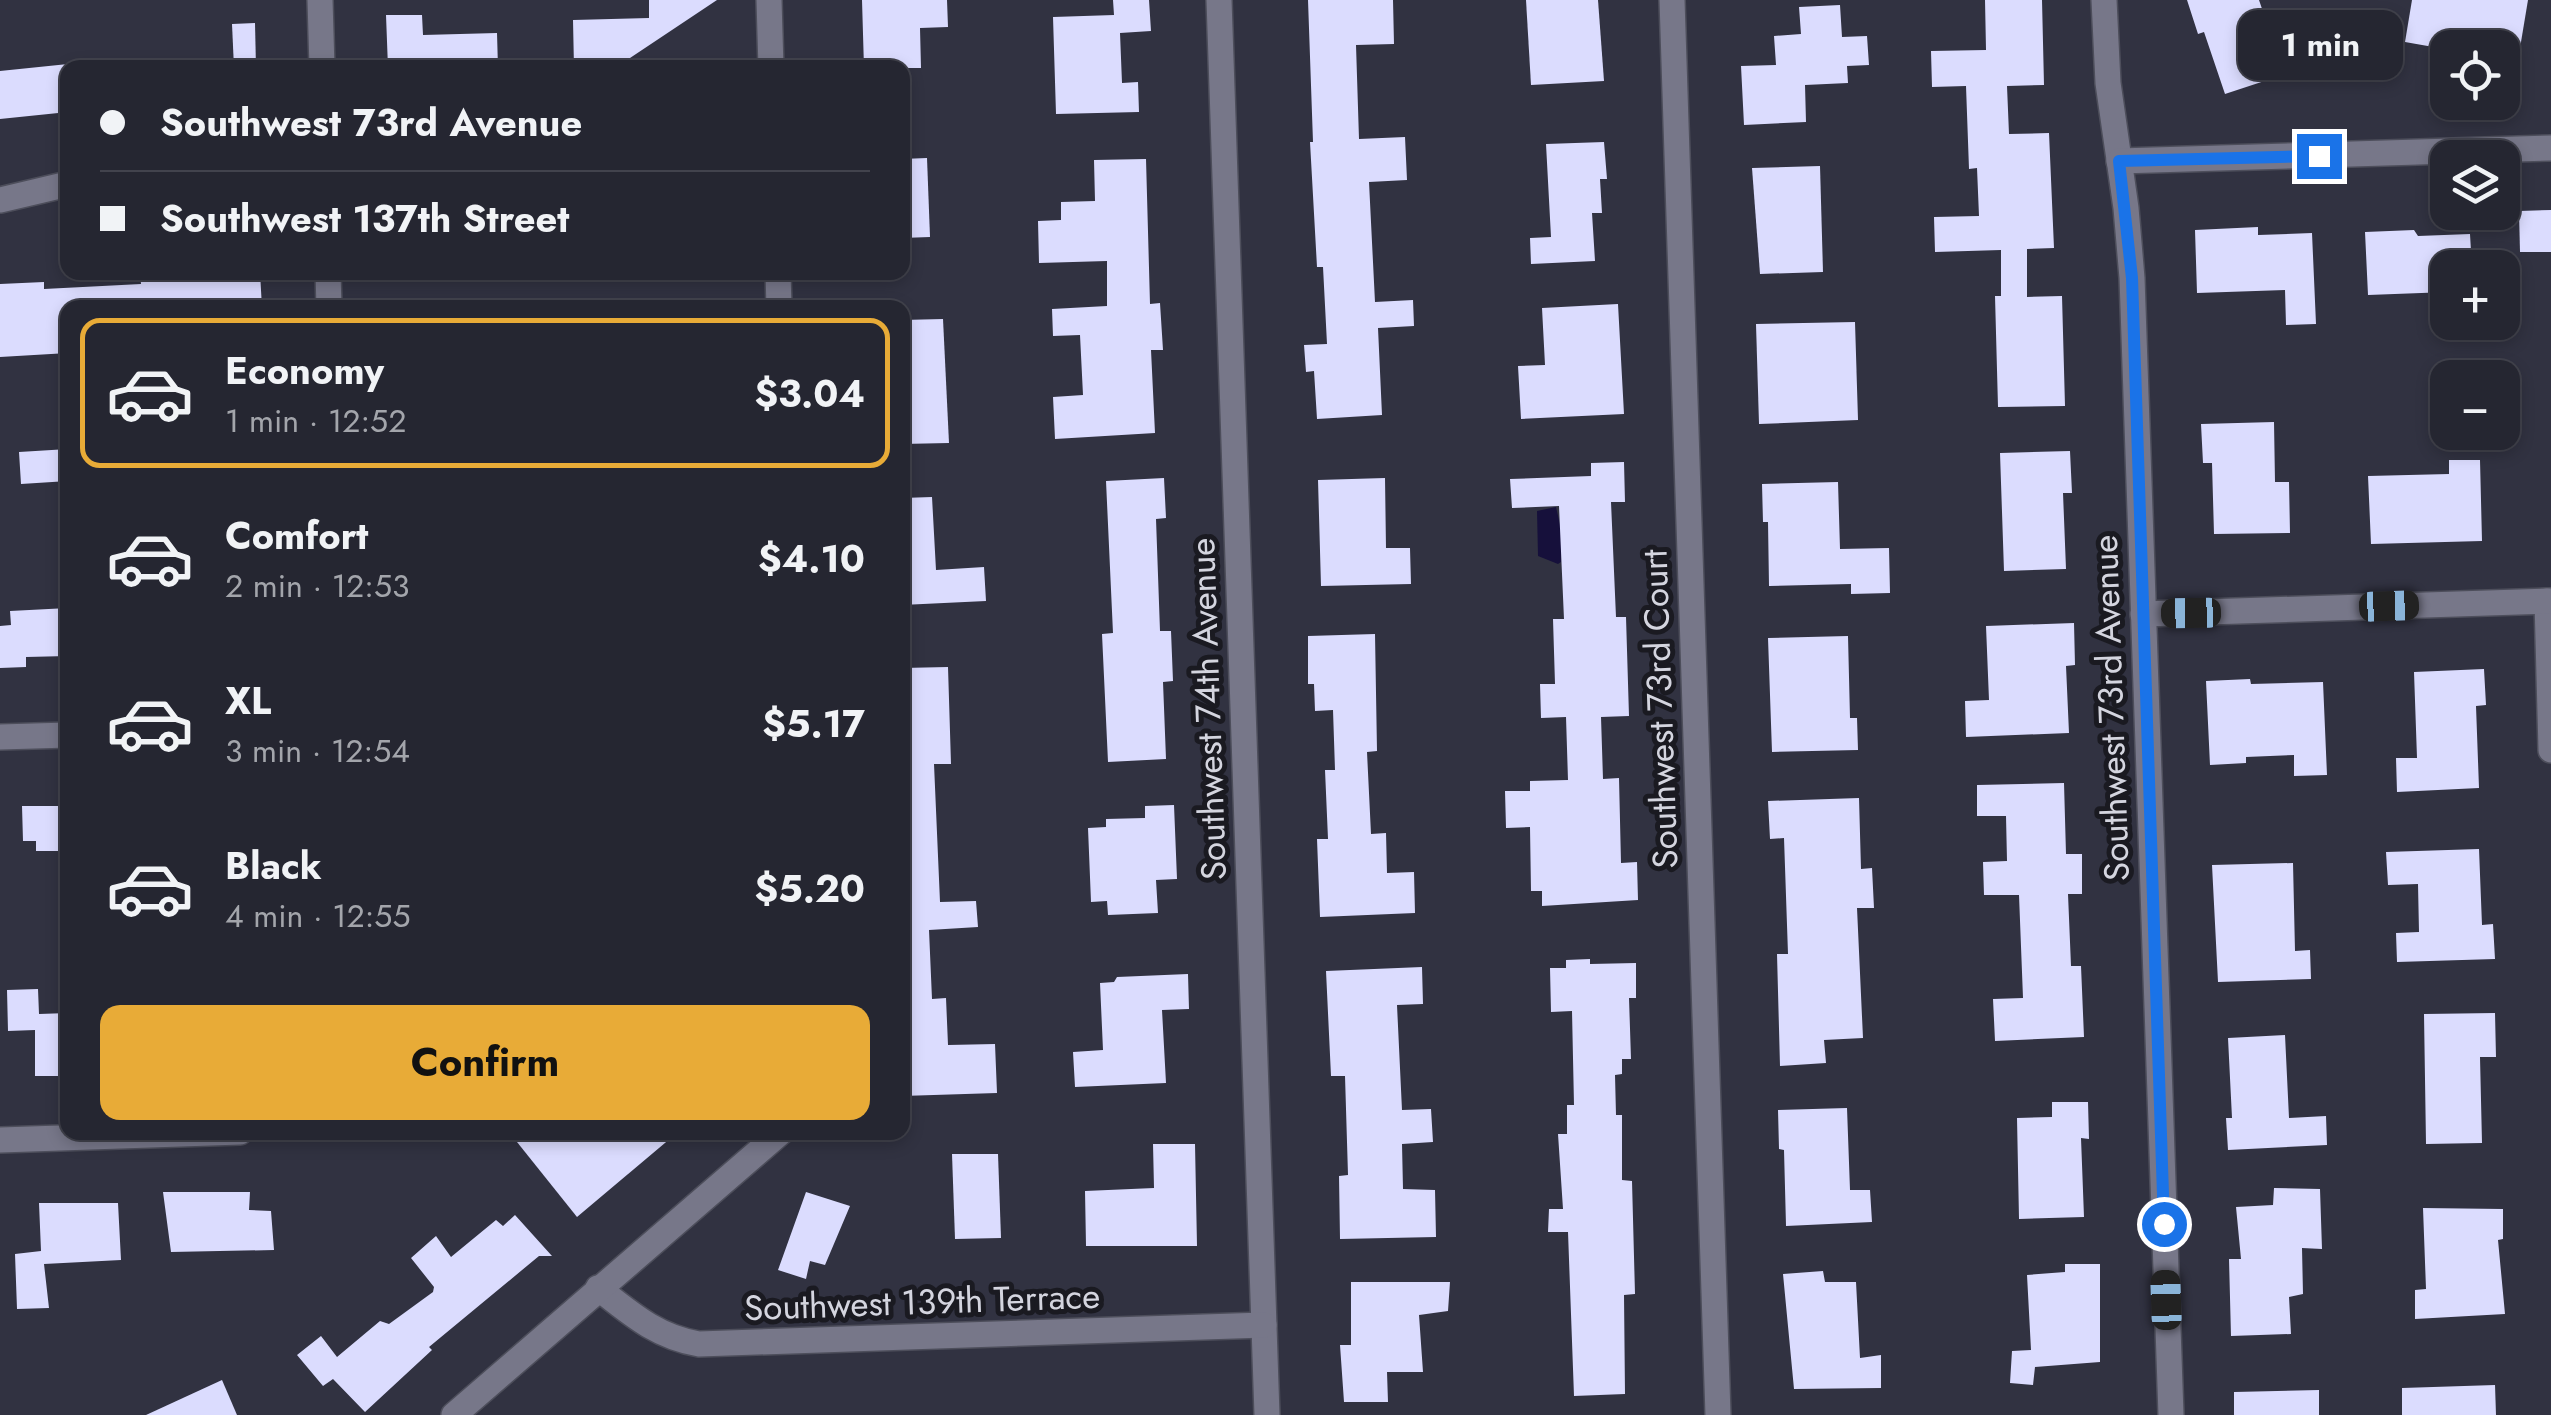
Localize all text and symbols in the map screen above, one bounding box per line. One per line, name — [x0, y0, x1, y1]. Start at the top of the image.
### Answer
callout: 1 min — [2236, 11, 2402, 81]
text: 1 min — [2281, 22, 2360, 68]
map controls — [2430, 30, 2520, 450]
button: locate — [2430, 30, 2520, 120]
text: Southwest 73rd Avenue — [160, 95, 582, 150]
route end — [2297, 134, 2342, 179]
button: layers — [2430, 140, 2520, 230]
text: Southwest 137th Street — [160, 191, 569, 246]
button: + — [2430, 250, 2520, 340]
text: Economy — [225, 343, 384, 398]
icon: car — [105, 348, 195, 438]
button: − — [2430, 360, 2520, 450]
text: $3.04 — [754, 366, 865, 421]
text: 1 min · 12:52 — [225, 398, 406, 444]
text: Comfort — [225, 508, 368, 563]
icon: car — [105, 513, 195, 603]
text: $4.10 — [758, 531, 865, 586]
street label: Southwest 73rd Avenue — [2080, 534, 2142, 882]
street label: Southwest 74th Avenue — [1177, 537, 1239, 881]
street label: Southwest 73rd Court — [1629, 548, 1691, 869]
text: 2 min · 12:53 — [225, 563, 409, 609]
car — [2358, 590, 2420, 622]
car — [2161, 597, 2221, 629]
text: XL — [225, 673, 271, 728]
icon: car — [105, 678, 195, 768]
text: $5.17 — [762, 696, 865, 751]
text: 3 min · 12:54 — [225, 728, 410, 774]
text: Black — [225, 838, 322, 893]
icon: car — [105, 843, 195, 933]
text: $5.20 — [755, 861, 865, 916]
text: 4 min · 12:55 — [225, 893, 410, 939]
button: Confirm — [100, 1005, 870, 1120]
route start — [2142, 1202, 2187, 1247]
car — [2150, 1269, 2182, 1331]
street label: Southwest 139th Terrace — [743, 1271, 1101, 1333]

